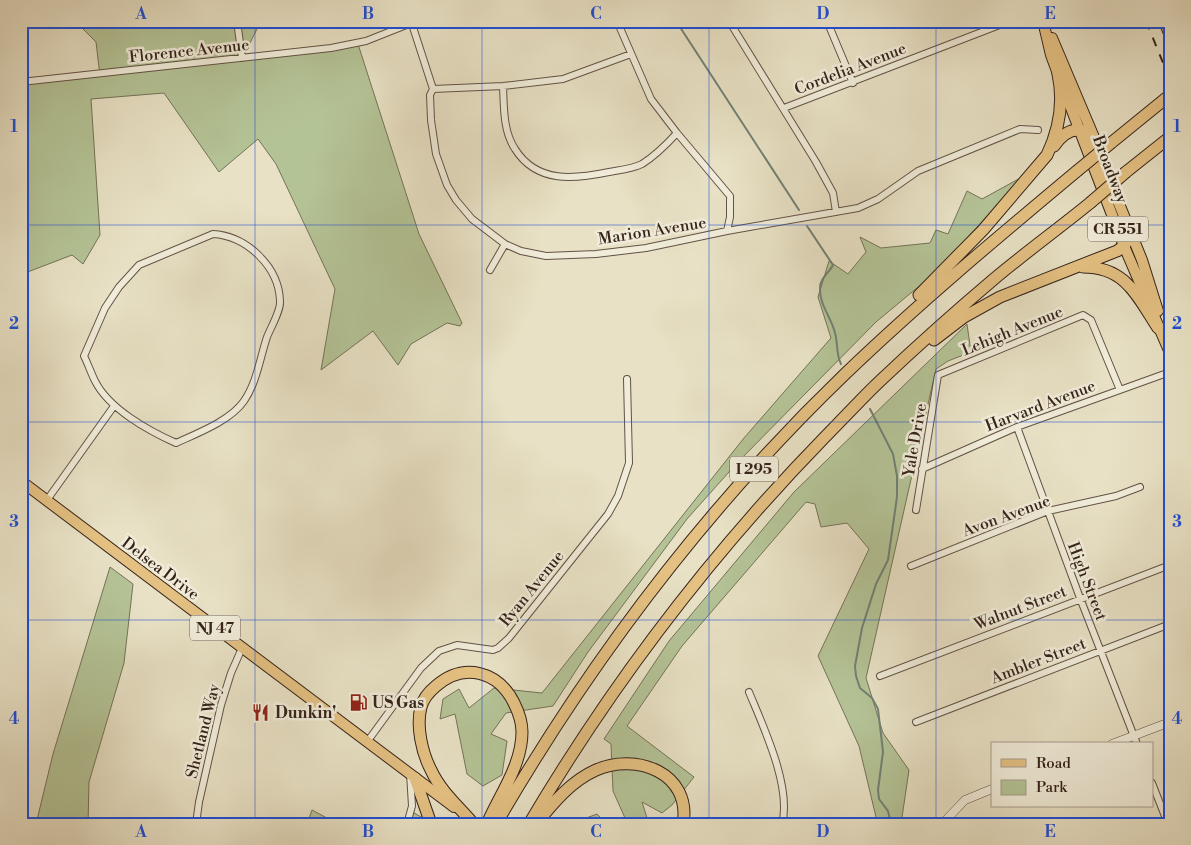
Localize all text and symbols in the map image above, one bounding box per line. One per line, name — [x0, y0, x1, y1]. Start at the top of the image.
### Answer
text: A — [134, 4, 147, 24]
text: B — [362, 4, 374, 24]
text: C — [590, 4, 602, 24]
text: D — [817, 4, 830, 24]
text: E — [1044, 4, 1056, 24]
street label: Florence Avenue — [128, 35, 250, 67]
street label: Cordelia Avenue — [792, 38, 909, 99]
text: 1 — [10, 117, 18, 137]
text: 1 — [1173, 117, 1181, 137]
street label: Broadway — [1088, 132, 1132, 206]
street label: Marion Avenue — [597, 213, 708, 249]
road number: CR 551 — [1088, 216, 1148, 242]
street label: Lehigh Avenue — [959, 302, 1066, 360]
text: 2 — [9, 314, 19, 334]
text: 2 — [1172, 314, 1182, 334]
street label: Harvard Avenue — [982, 376, 1098, 436]
street label: Yale Drive — [898, 402, 931, 480]
road number: I 295 — [730, 456, 778, 482]
street label: Avon Avenue — [959, 491, 1053, 541]
text: 3 — [9, 512, 19, 532]
text: 3 — [1172, 512, 1182, 532]
street label: Delsea Drive — [117, 533, 203, 605]
street label: High Street — [1063, 539, 1111, 624]
street label: Ryan Avenue — [495, 546, 569, 631]
street label: Walnut Street — [970, 581, 1070, 635]
road number: NJ 47 — [190, 616, 240, 640]
street label: Ambler Street — [987, 633, 1089, 689]
street label: Shetland Way — [182, 682, 224, 781]
fuel station icon: US Gas — [348, 692, 368, 712]
place label: US Gas — [372, 693, 424, 713]
restaurant icon: Dunkin' — [251, 702, 271, 722]
place label: Dunkin' — [275, 703, 336, 723]
text: 4 — [9, 709, 20, 729]
text: 4 — [1172, 709, 1183, 729]
legend — [991, 742, 1154, 808]
text: Road — [1036, 754, 1071, 773]
text: Park — [1036, 778, 1068, 797]
text: A — [134, 822, 147, 842]
text: B — [362, 822, 374, 842]
text: C — [590, 822, 602, 842]
text: D — [817, 822, 830, 842]
text: E — [1044, 822, 1056, 842]

